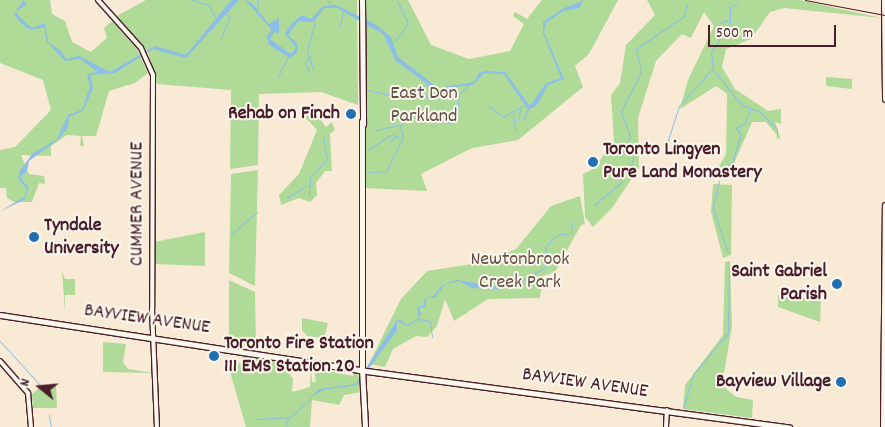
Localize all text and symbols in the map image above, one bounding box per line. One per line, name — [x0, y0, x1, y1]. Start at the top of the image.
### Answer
scale bar — [710, 15, 838, 47]
text: 500 m — [716, 23, 753, 45]
park label: East Don Parkland — [390, 82, 458, 129]
place label: Rehab on Finch — [228, 102, 340, 126]
marker: Rehab on Finch — [344, 107, 358, 121]
place label: Toronto Lingyen Pure Land Monastery — [603, 138, 762, 185]
street label: CUMMER AVENUE — [126, 142, 150, 266]
marker: Toronto Lingyen Pure Land Monastery — [587, 156, 599, 168]
place label: Tyndale University — [44, 214, 119, 261]
marker: Tyndale University — [28, 231, 40, 243]
park label: Newtonbrook Creek Park — [470, 248, 570, 295]
place label: Saint Gabriel Parish — [731, 260, 827, 307]
marker: Saint Gabriel Parish — [831, 278, 843, 290]
street label: BAYVIEW AVENUE — [82, 299, 212, 341]
place label: Toronto Fire Station 111 EMS Station 20 — [224, 332, 374, 379]
marker: Toronto Fire Station 111 EMS Station 20 — [208, 350, 220, 362]
north arrow — [15, 362, 65, 412]
street label: BAYVIEW AVENUE — [520, 363, 650, 405]
place label: Bayview Village — [716, 370, 831, 394]
text: N — [15, 376, 36, 389]
marker: Bayview Village — [835, 376, 847, 388]

